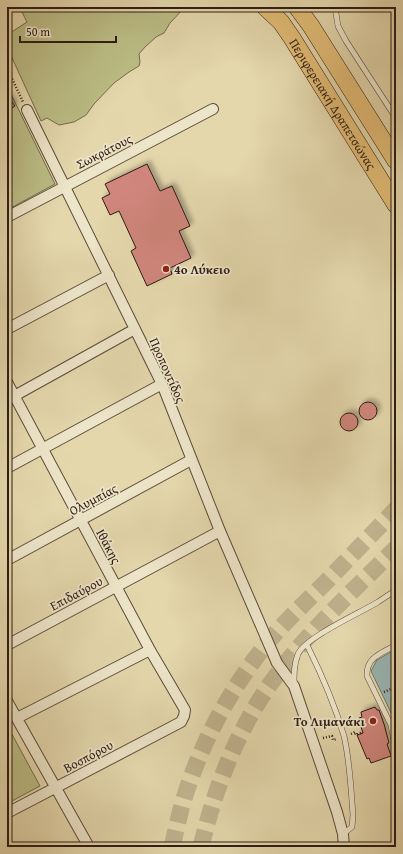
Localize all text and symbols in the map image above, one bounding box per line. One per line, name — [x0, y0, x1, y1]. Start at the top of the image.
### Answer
scale bar — [20, 18, 116, 44]
text: 50 m — [26, 23, 50, 40]
street label: Περιφερειακή Δραπετσώνας — [285, 35, 381, 174]
street label: Σωκράτους — [73, 129, 136, 174]
place label: 4ο Λύκειο — [174, 260, 230, 279]
marker: 4ο Λύκειο — [161, 264, 171, 274]
street label: Προποντίδος — [145, 334, 191, 406]
street label: Ολυμπίας — [66, 479, 121, 520]
street label: Ιθάκης — [91, 525, 126, 568]
street label: Επιδαύρου — [46, 571, 106, 615]
place label: Το Λιμανάκι — [294, 712, 366, 731]
marker: Το Λιμανάκι — [368, 716, 378, 726]
street label: Βοσπόρου — [60, 735, 117, 777]

